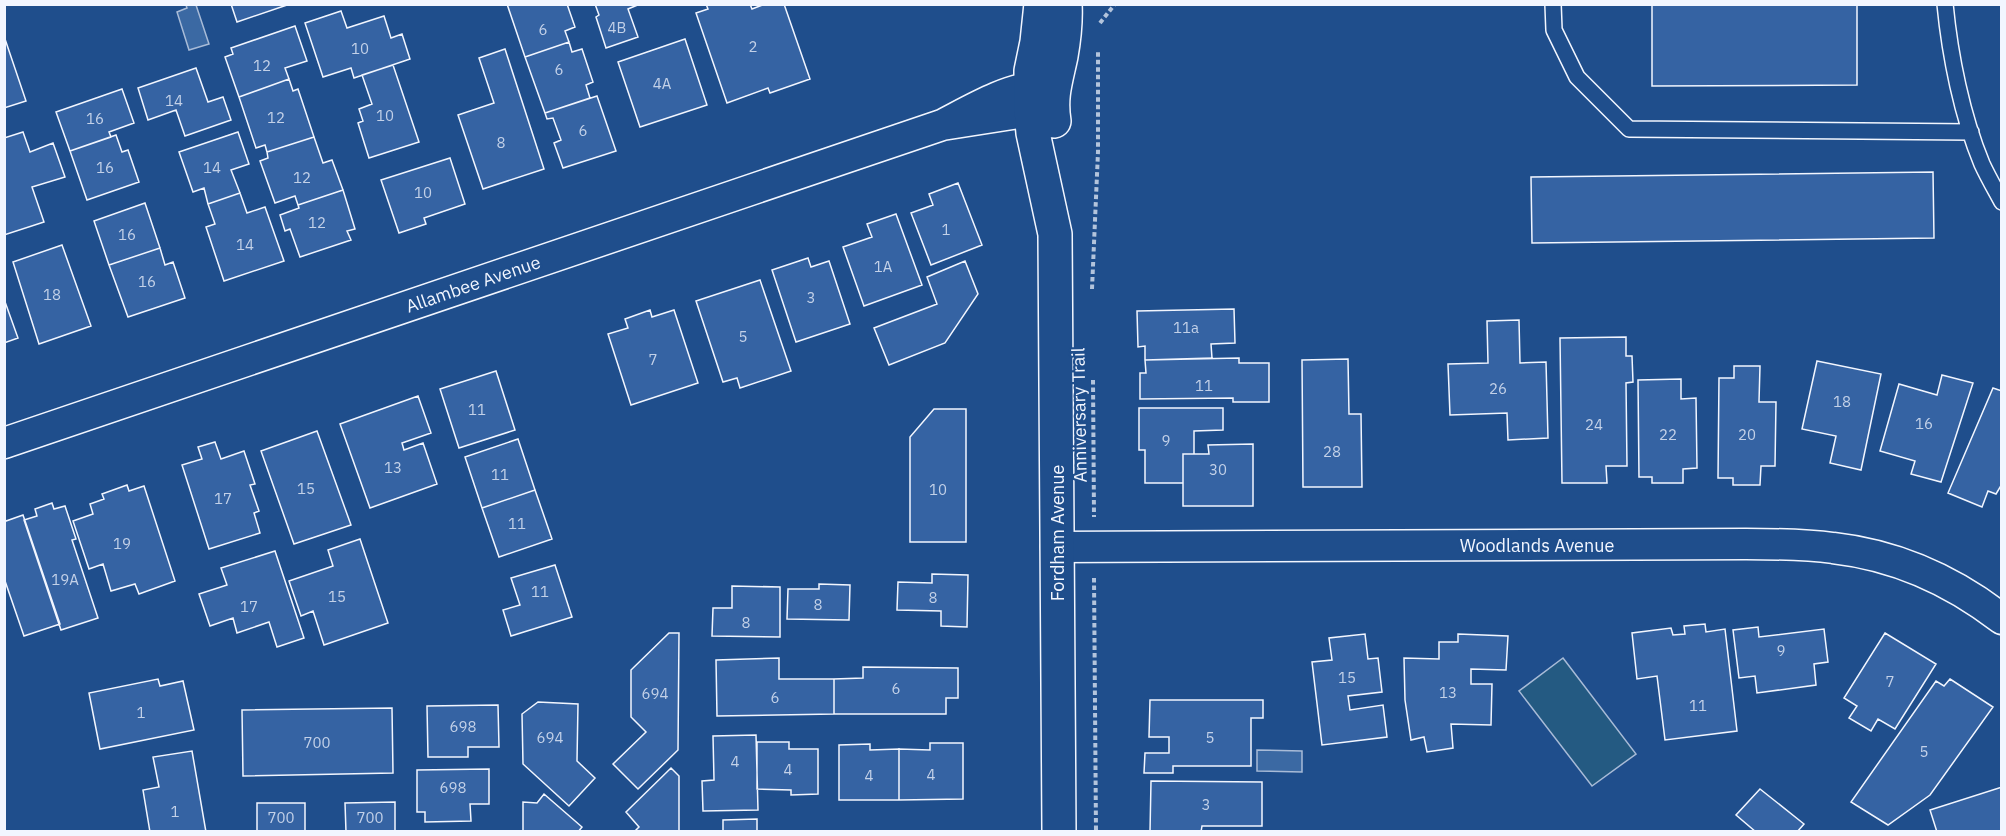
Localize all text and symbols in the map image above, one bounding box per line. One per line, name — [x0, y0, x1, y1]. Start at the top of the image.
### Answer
house number: 4B — [608, 18, 626, 37]
house number: 6 — [538, 20, 548, 39]
house number: 2 — [748, 37, 758, 56]
house number: 10 — [351, 39, 369, 58]
house number: 12 — [253, 56, 271, 75]
house number: 6 — [554, 60, 564, 79]
house number: 4A — [653, 74, 672, 93]
house number: 14 — [165, 91, 183, 110]
house number: 10 — [376, 106, 394, 125]
house number: 12 — [267, 108, 285, 127]
house number: 16 — [86, 109, 104, 128]
house number: 6 — [578, 121, 588, 140]
house number: 8 — [496, 133, 506, 152]
house number: 16 — [96, 158, 114, 177]
house number: 14 — [203, 158, 221, 177]
house number: 12 — [293, 168, 311, 187]
house number: 10 — [414, 183, 432, 202]
house number: 12 — [308, 213, 326, 232]
house number: 1 — [941, 220, 951, 239]
house number: 16 — [118, 225, 136, 244]
house number: 14 — [236, 235, 254, 254]
street label: Allambee Avenue — [403, 250, 544, 318]
house number: 1A — [874, 257, 893, 276]
house number: 16 — [138, 272, 156, 291]
house number: 18 — [43, 285, 61, 304]
house number: 3 — [806, 288, 816, 307]
house number: 11a — [1173, 318, 1199, 337]
house number: 5 — [738, 327, 748, 346]
street label: Anniversary Trail — [1066, 347, 1092, 483]
house number: 7 — [648, 350, 658, 369]
house number: 11 — [1195, 376, 1213, 395]
house number: 26 — [1489, 379, 1507, 398]
house number: 18 — [1833, 392, 1851, 411]
house number: 11 — [468, 400, 486, 419]
house number: 16 — [1915, 414, 1933, 433]
house number: 24 — [1585, 415, 1603, 434]
house number: 22 — [1659, 425, 1677, 444]
house number: 20 — [1738, 425, 1756, 444]
house number: 9 — [1161, 431, 1171, 450]
house number: 28 — [1323, 442, 1341, 461]
house number: 13 — [384, 458, 402, 477]
house number: 30 — [1209, 460, 1227, 479]
house number: 11 — [491, 465, 509, 484]
street label: Fordham Avenue — [1046, 465, 1069, 601]
house number: 15 — [297, 479, 315, 498]
house number: 10 — [929, 480, 947, 499]
house number: 17 — [214, 489, 232, 508]
house number: 11 — [508, 514, 526, 533]
house number: 19 — [113, 534, 131, 553]
street label: Woodlands Avenue — [1460, 534, 1614, 557]
house number: 19A — [51, 570, 79, 589]
house number: 11 — [531, 582, 549, 601]
house number: 15 — [328, 587, 346, 606]
house number: 8 — [928, 588, 938, 607]
house number: 8 — [813, 595, 823, 614]
house number: 17 — [240, 597, 258, 616]
house number: 8 — [741, 613, 751, 632]
house number: 9 — [1776, 641, 1786, 660]
house number: 15 — [1338, 668, 1356, 687]
house number: 7 — [1885, 672, 1895, 691]
house number: 6 — [891, 679, 901, 698]
house number: 13 — [1439, 683, 1457, 702]
house number: 694 — [641, 684, 669, 703]
house number: 6 — [770, 688, 780, 707]
house number: 11 — [1689, 696, 1707, 715]
house number: 1 — [136, 703, 146, 722]
house number: 698 — [449, 717, 477, 736]
house number: 694 — [536, 728, 564, 747]
house number: 5 — [1205, 728, 1215, 747]
house number: 700 — [303, 733, 331, 752]
house number: 5 — [1919, 742, 1929, 761]
house number: 4 — [730, 752, 740, 771]
house number: 4 — [783, 760, 793, 779]
house number: 4 — [926, 765, 936, 784]
house number: 4 — [864, 766, 874, 785]
house number: 698 — [439, 778, 467, 797]
house number: 3 — [1201, 795, 1211, 814]
house number: 1 — [170, 802, 180, 821]
house number: 700 — [267, 808, 295, 827]
house number: 700 — [356, 808, 384, 827]

